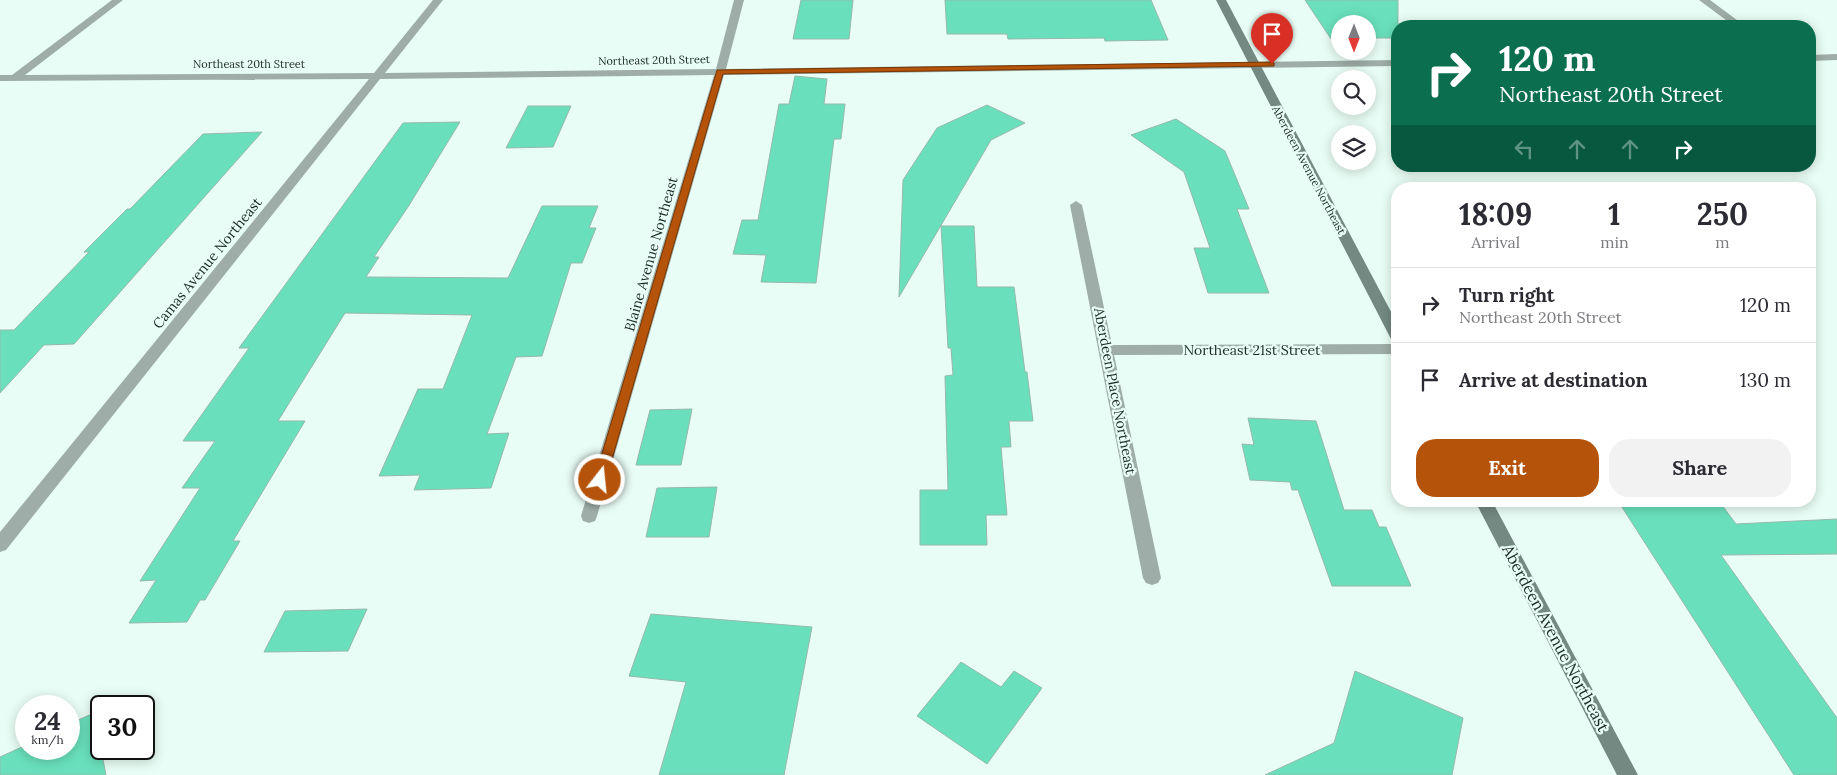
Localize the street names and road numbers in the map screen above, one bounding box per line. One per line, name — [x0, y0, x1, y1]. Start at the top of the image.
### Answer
street label: Northeast 20th Street — [598, 52, 711, 68]
street label: Northeast 20th Street — [193, 57, 306, 71]
street label: Aberdeen Avenue Northeast — [1269, 102, 1349, 237]
street label: Blaine Avenue Northeast — [620, 174, 682, 333]
street label: Camas Avenue Northeast — [149, 193, 266, 332]
street label: Aberdeen Place Northeast — [1090, 305, 1140, 477]
street label: Northeast 21st Street — [1184, 341, 1321, 359]
street label: Aberdeen Avenue Northeast — [1498, 540, 1614, 736]

